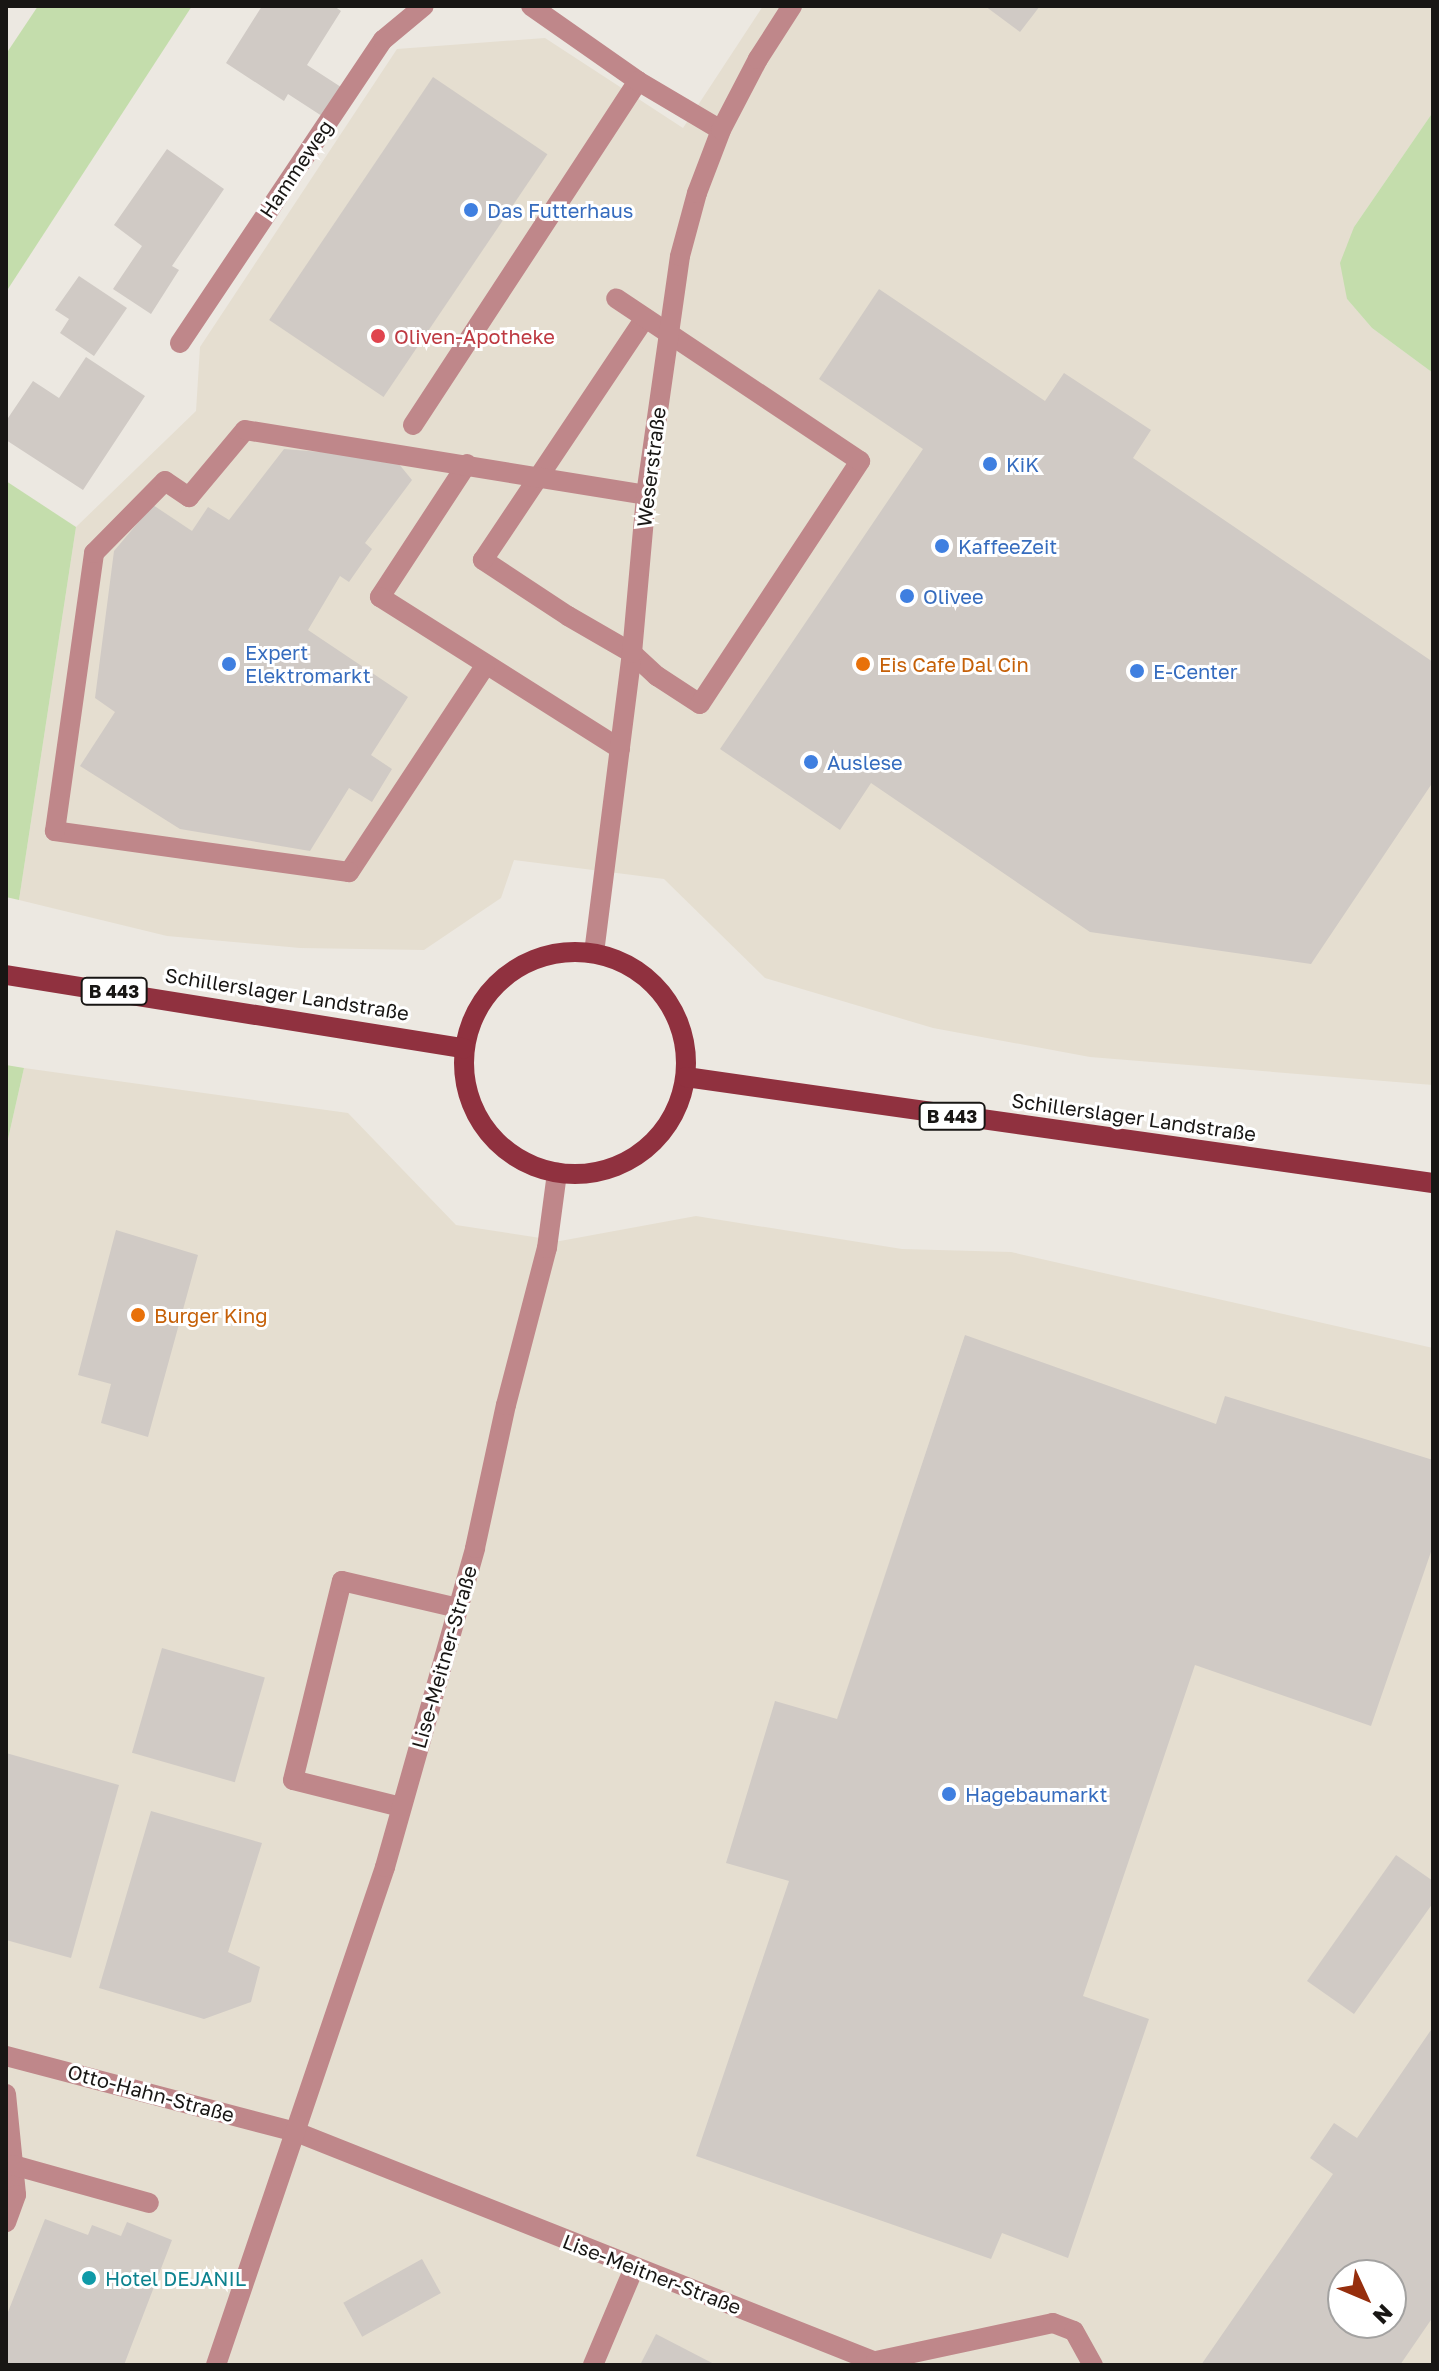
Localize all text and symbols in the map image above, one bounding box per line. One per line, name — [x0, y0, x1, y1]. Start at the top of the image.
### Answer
street label: Hammeweg — [254, 115, 338, 223]
place label: Das Futterhaus — [487, 198, 633, 222]
marker: Das Futterhaus — [462, 201, 480, 219]
place label: Oliven-Apotheke — [394, 324, 555, 348]
marker: Oliven-Apotheke — [369, 327, 387, 345]
street label: Weserstraße — [632, 406, 670, 528]
place label: KiK — [1006, 452, 1039, 476]
marker: KiK — [981, 455, 999, 473]
place label: KaffeeZeit — [958, 534, 1057, 558]
marker: KaffeeZeit — [933, 537, 951, 555]
place label: Olivee — [923, 584, 984, 608]
marker: Olivee — [898, 587, 916, 605]
place label: Expert Elektromarkt — [245, 640, 371, 687]
place label: Eis Cafe Dal Cin — [879, 652, 1029, 676]
marker: Expert Elektromarkt — [220, 655, 238, 673]
marker: Eis Cafe Dal Cin — [854, 655, 872, 673]
place label: E-Center — [1153, 659, 1237, 683]
marker: E-Center — [1128, 662, 1146, 680]
place label: Auslese — [827, 750, 903, 774]
marker: Auslese — [802, 753, 820, 771]
street label: Schillerslager Landstraße — [163, 963, 411, 1025]
road number: B 443 — [80, 977, 148, 1005]
street label: Schillerslager Landstraße — [1010, 1088, 1258, 1146]
road number: B 443 — [918, 1102, 986, 1130]
place label: Burger King — [154, 1303, 268, 1327]
marker: Burger King — [129, 1306, 147, 1324]
street label: Lise-Meitner-Straße — [406, 1563, 482, 1751]
place label: Hagebaumarkt — [965, 1782, 1108, 1806]
marker: Hagebaumarkt — [940, 1785, 958, 1803]
street label: Otto-Hahn-Straße — [65, 2059, 237, 2127]
street label: Lise-Meitner-Straße — [559, 2229, 745, 2319]
north arrow — [1327, 2259, 1407, 2339]
place label: Hotel DEJANIL — [105, 2266, 246, 2290]
marker: Hotel DEJANIL — [80, 2269, 98, 2287]
text: N — [1368, 2299, 1399, 2330]

